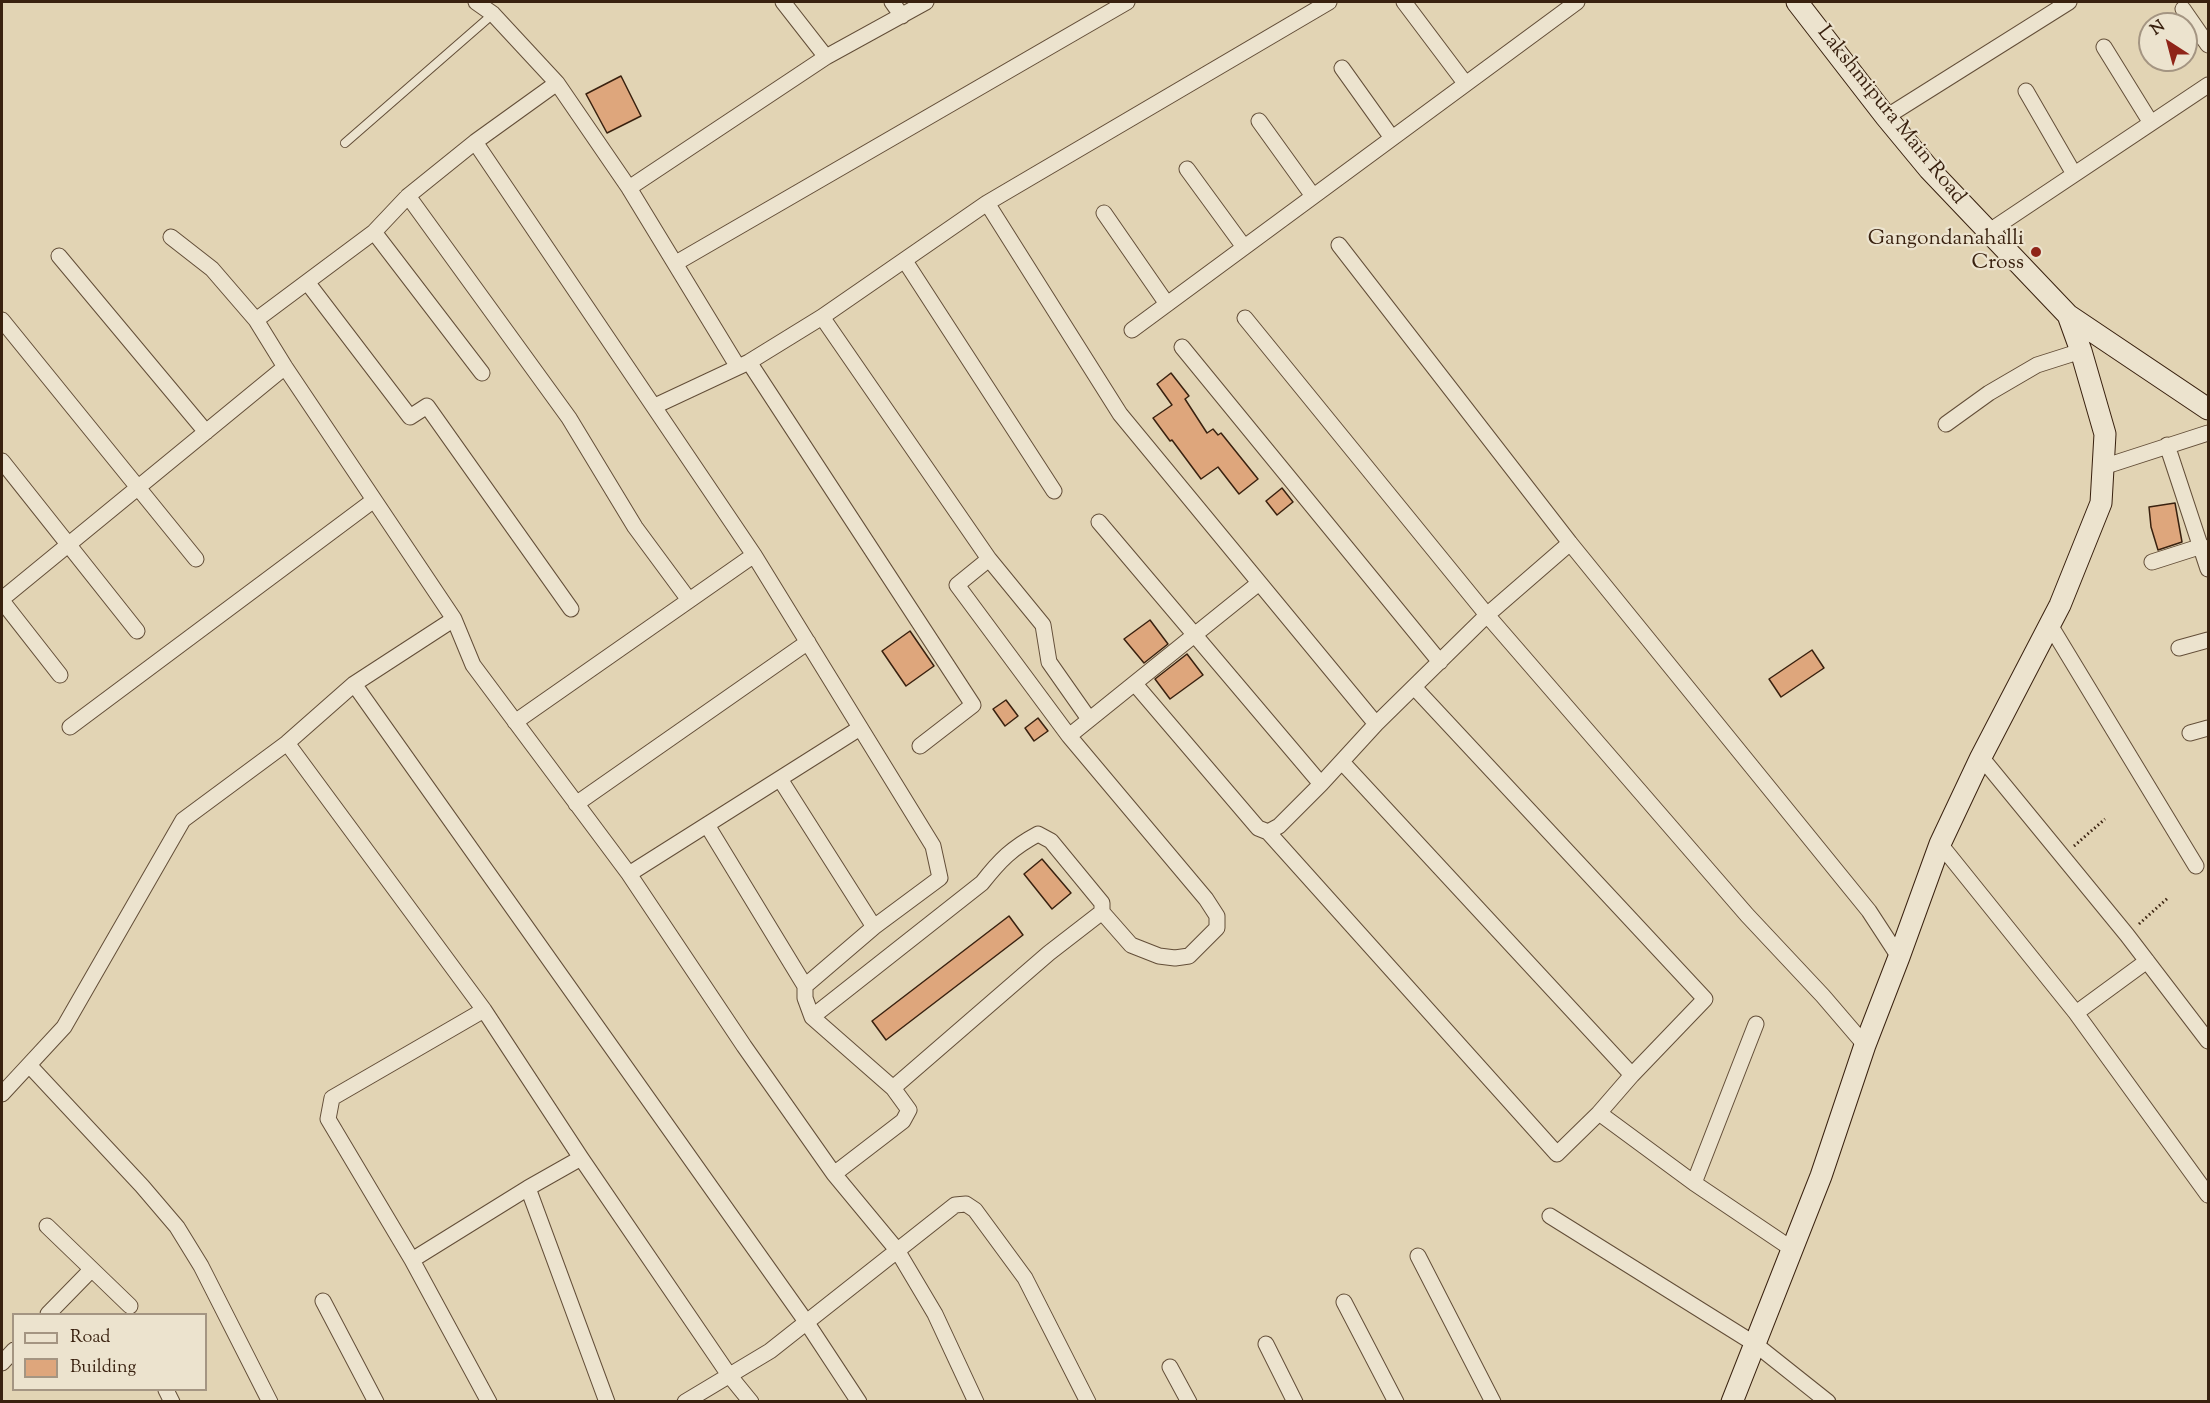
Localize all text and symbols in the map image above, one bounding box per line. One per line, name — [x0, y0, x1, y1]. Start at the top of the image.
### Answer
north arrow — [2138, 12, 2198, 72]
text: N — [2146, 16, 2170, 42]
street label: Lakshmipura Main Road — [1810, 22, 1970, 210]
place label: Gangondanahalli Cross — [1868, 227, 2024, 277]
marker: Gangondanahalli Cross — [2029, 245, 2043, 259]
legend — [12, 1313, 207, 1391]
text: Road — [70, 1325, 110, 1351]
text: Building — [70, 1355, 136, 1381]

